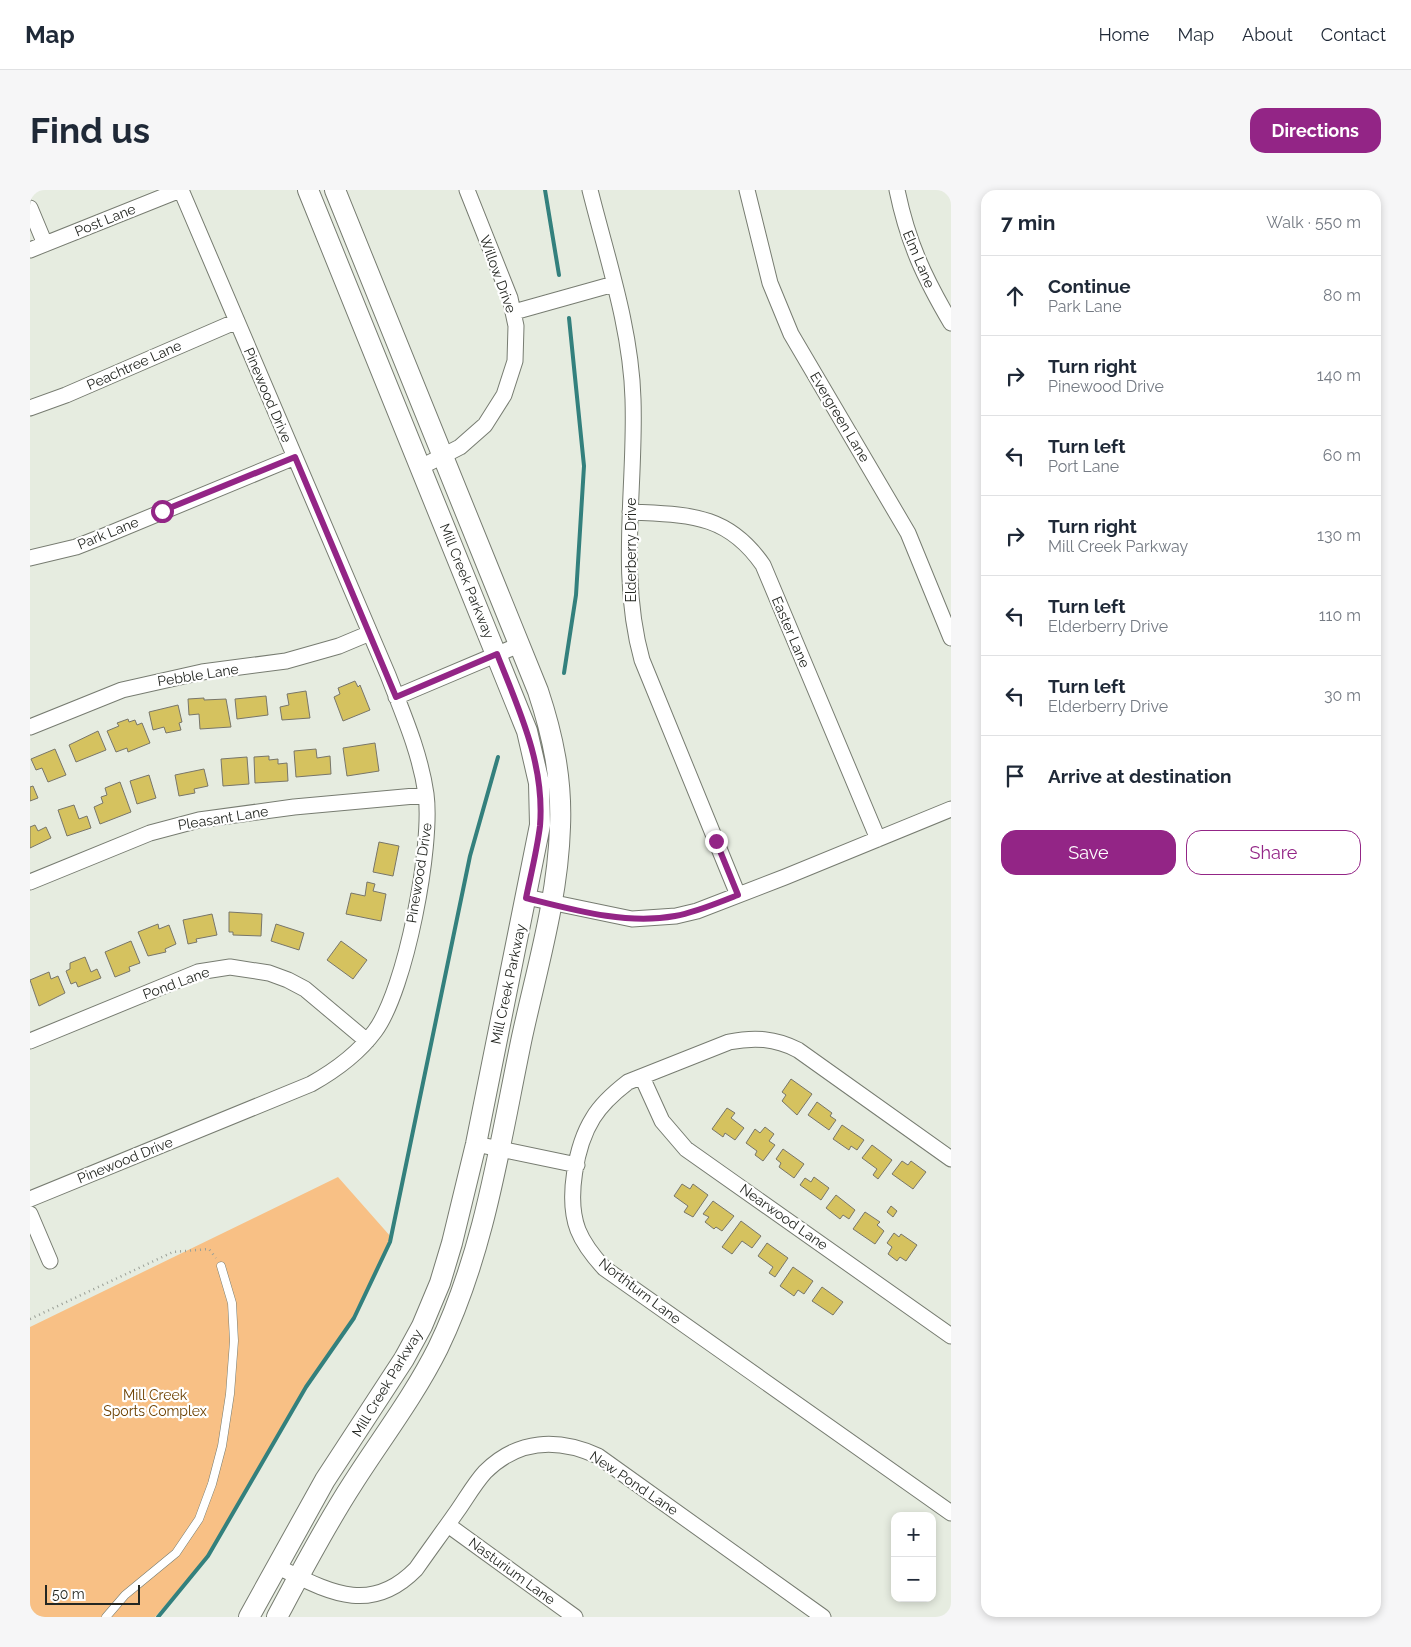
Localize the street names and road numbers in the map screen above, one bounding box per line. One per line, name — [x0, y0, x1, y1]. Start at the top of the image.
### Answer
street label: Post Lane — [72, 201, 138, 239]
street label: Elm Lane — [900, 228, 938, 290]
street label: Willow Drive — [477, 233, 519, 315]
street label: Peachtree Lane — [84, 337, 184, 393]
street label: Pinewood Drive — [241, 345, 295, 445]
street label: Evergreen Lane — [807, 369, 873, 465]
street label: Elderberry Drive — [623, 497, 639, 603]
street label: Park Lane — [75, 514, 141, 552]
street label: Mill Creek Parkway — [437, 521, 498, 641]
street label: Easter Lane — [769, 594, 813, 670]
street label: Pebble Lane — [156, 661, 240, 689]
street label: Pleasant Lane — [177, 803, 269, 833]
street label: Pinewood Drive — [403, 822, 435, 924]
street label: Mill Creek Parkway — [487, 922, 529, 1046]
street label: Pond Lane — [141, 964, 211, 1002]
street label: Pinewood Drive — [75, 1134, 175, 1186]
street label: Nearwood Lane — [737, 1181, 831, 1253]
street label: Northturn Lane — [596, 1255, 684, 1327]
street label: Mill Creek Parkway — [349, 1326, 426, 1440]
street label: New Pond Lane — [587, 1448, 681, 1518]
street label: Nasturium Lane — [466, 1534, 558, 1608]

